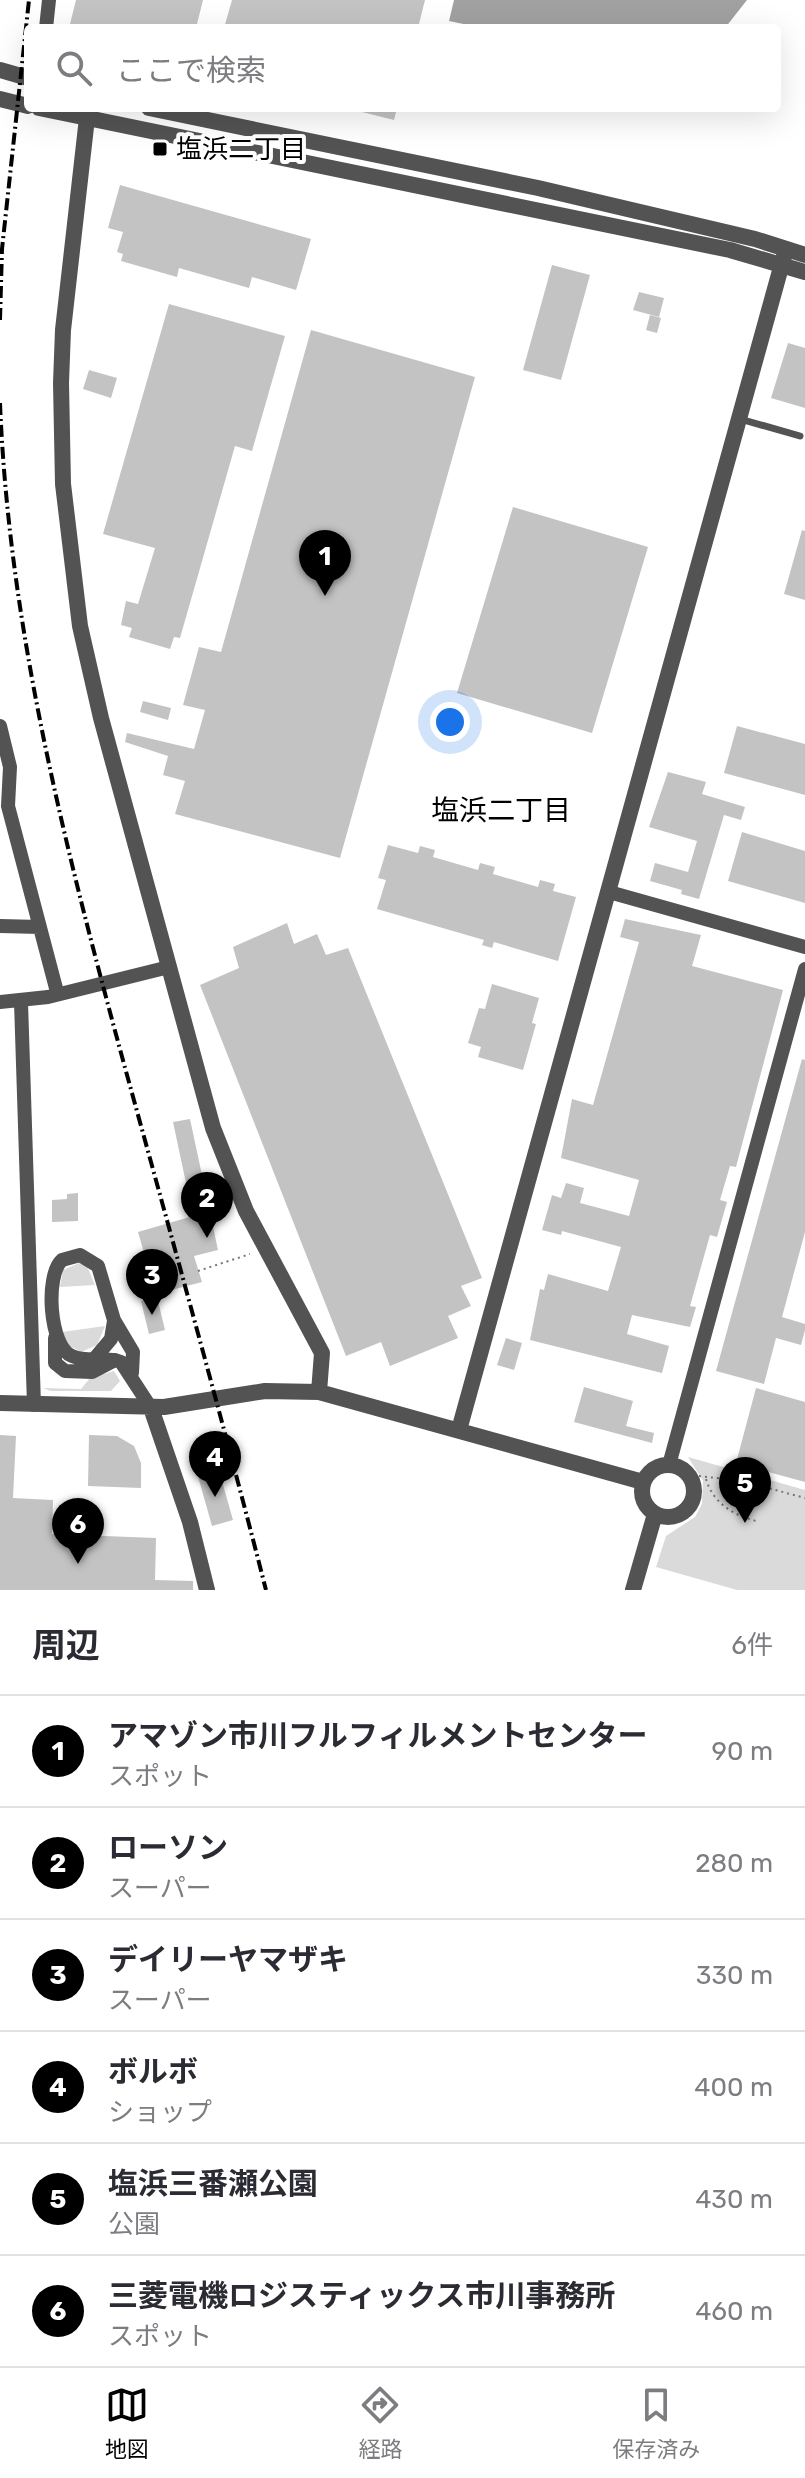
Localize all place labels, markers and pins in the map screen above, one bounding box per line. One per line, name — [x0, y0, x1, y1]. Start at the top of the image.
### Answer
place label: 塩浜二丁目 — [176, 134, 306, 165]
marker: 塩浜二丁目 — [151, 140, 169, 158]
pin: 1 — [299, 530, 351, 596]
pin: 2 — [181, 1172, 233, 1238]
pin: 3 — [126, 1249, 178, 1315]
pin: 4 — [189, 1431, 241, 1497]
pin: 5 — [719, 1457, 771, 1523]
pin: 6 — [52, 1498, 104, 1564]

